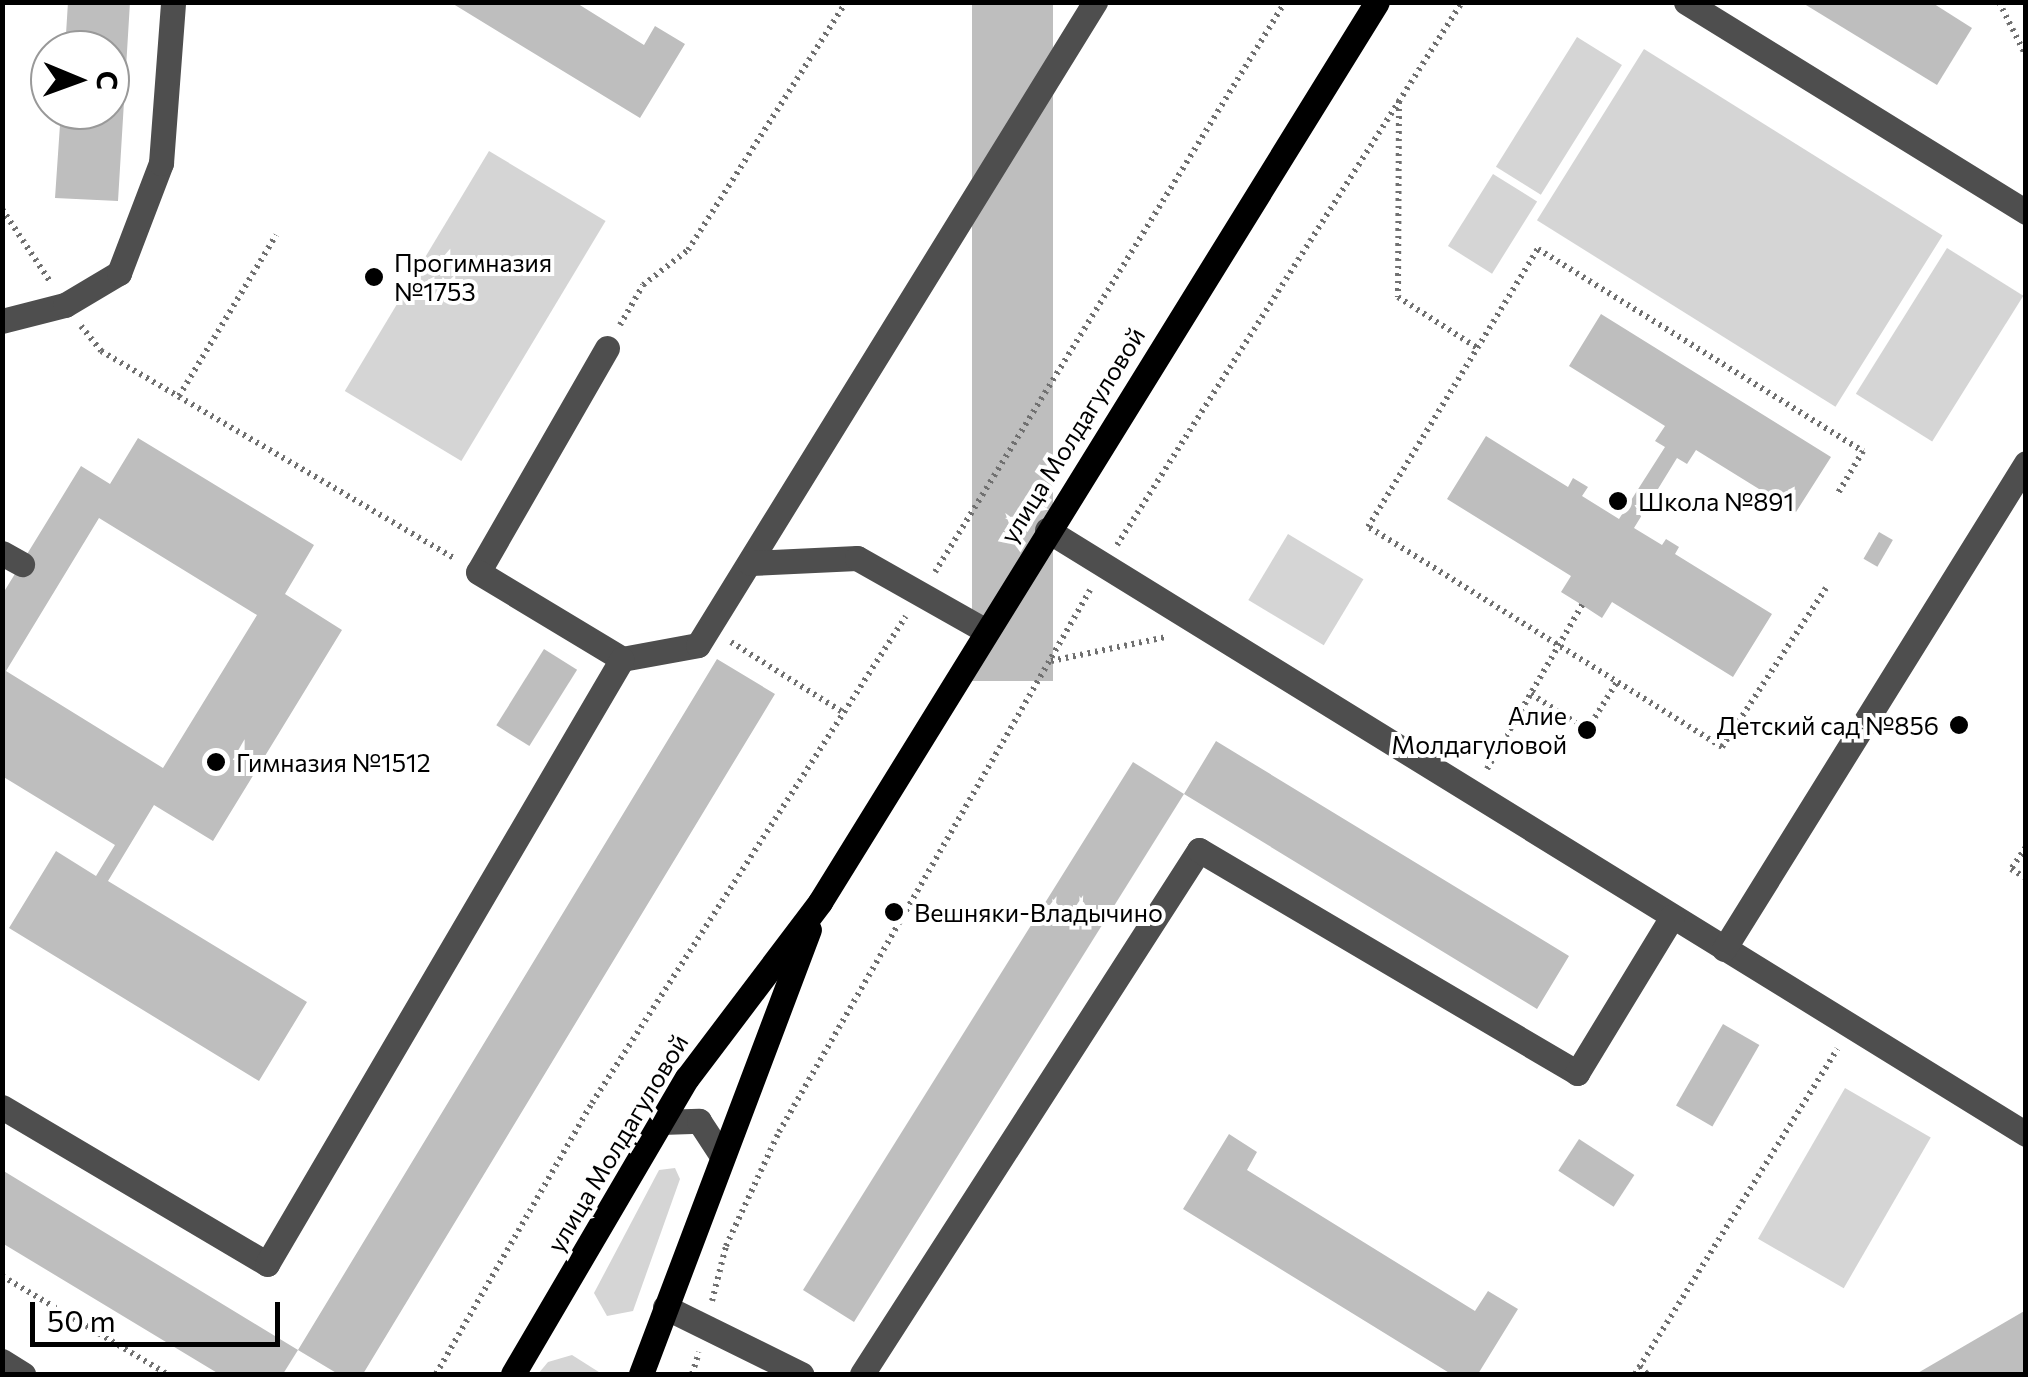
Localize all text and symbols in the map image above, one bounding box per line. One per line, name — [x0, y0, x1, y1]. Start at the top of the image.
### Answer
north arrow — [30, 30, 130, 130]
text: С — [91, 71, 125, 90]
place label: Прогимназия №1753 — [394, 248, 552, 307]
marker: Прогимназия №1753 — [363, 266, 385, 288]
street label: улица Молдагуловой — [993, 322, 1151, 548]
place label: Школа №891 — [1638, 486, 1794, 516]
marker: Школа №891 — [1607, 490, 1629, 512]
place label: Алие Молдагуловой — [1391, 701, 1567, 760]
place label: Детский сад №856 — [1717, 710, 1939, 740]
marker: Детский сад №856 — [1948, 714, 1970, 736]
marker: Алие Молдагуловой — [1576, 719, 1598, 741]
place label: Гимназия №1512 — [236, 747, 431, 777]
marker: Гимназия №1512 — [205, 751, 227, 773]
place label: Вешняки-Владычино — [914, 897, 1163, 927]
marker: Вешняки-Владычино — [883, 901, 905, 923]
street label: улица Молдагуловой — [540, 1029, 694, 1257]
scale bar — [35, 1282, 285, 1344]
text: 50 m — [47, 1301, 116, 1338]

